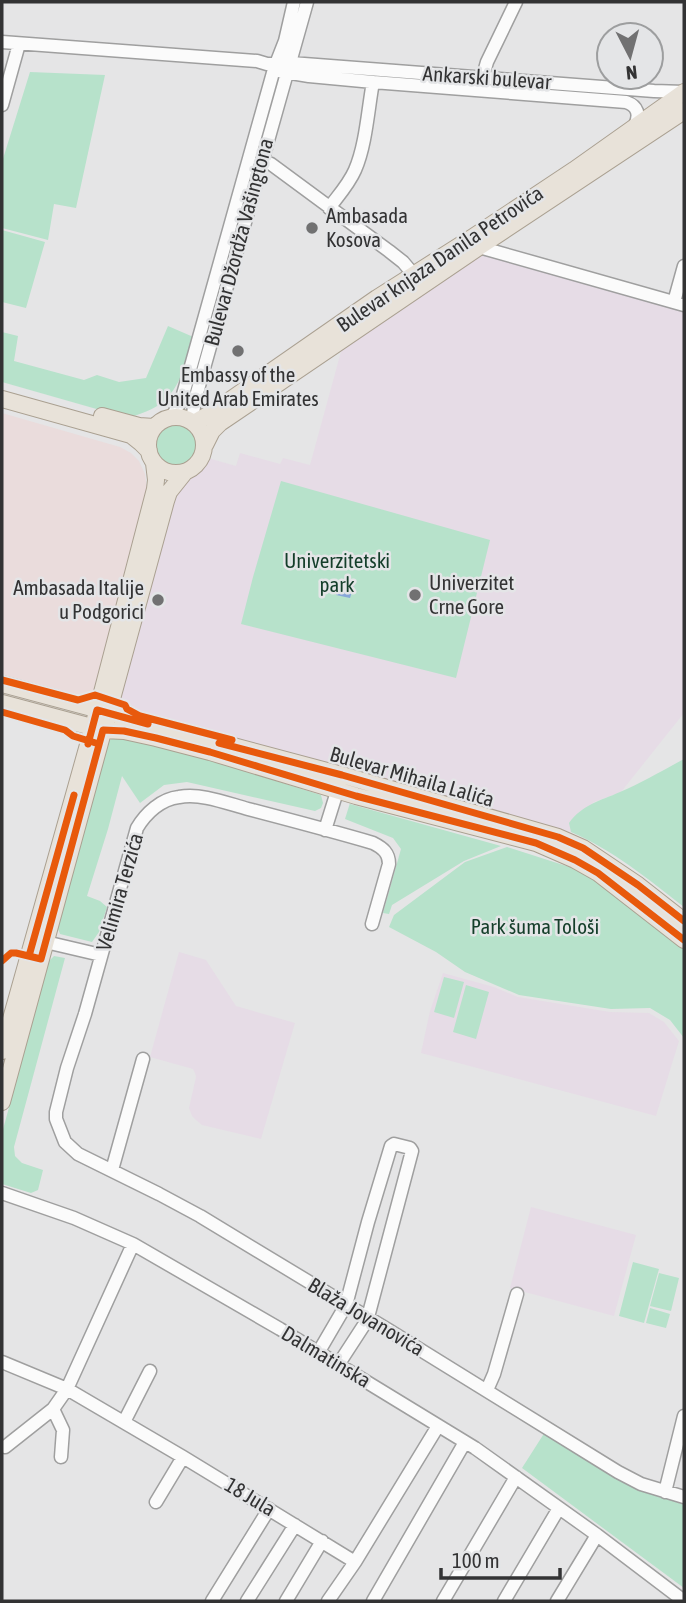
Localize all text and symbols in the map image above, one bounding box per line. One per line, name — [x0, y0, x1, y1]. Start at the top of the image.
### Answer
north arrow — [595, 21, 665, 91]
street label: Ankarski bulevar — [422, 61, 553, 94]
text: N — [625, 61, 639, 84]
street label: Bulevar Džordža Vašingtona — [199, 135, 277, 348]
street label: Bulevar knjaza Danila Petrovića — [332, 180, 547, 336]
place label: Ambasada Kosova — [326, 203, 408, 251]
marker: Ambasada Kosova — [304, 220, 320, 236]
marker: Embassy of the United Arab Emirates — [230, 343, 246, 359]
place label: Embassy of the United Arab Emirates — [157, 362, 319, 410]
park label: Univerzitetski park — [284, 548, 390, 596]
place label: Univerzitet Crne Gore — [429, 570, 514, 618]
place label: Ambasada Italije u Podgorici — [13, 575, 144, 623]
marker: Univerzitet Crne Gore — [407, 587, 423, 603]
marker: Ambasada Italije u Podgorici — [150, 592, 166, 608]
street label: Bulevar Mihaila Lalića — [327, 741, 497, 811]
street label: Velimira Terzića — [91, 830, 147, 953]
park label: Park šuma Tološi — [471, 914, 599, 938]
street label: Blaža Jovanovića — [304, 1272, 429, 1360]
street label: Dalmatinska — [278, 1320, 375, 1392]
street label: 18 Jula — [221, 1472, 280, 1521]
scale bar — [441, 1536, 560, 1580]
text: 100 m — [452, 1548, 500, 1572]

